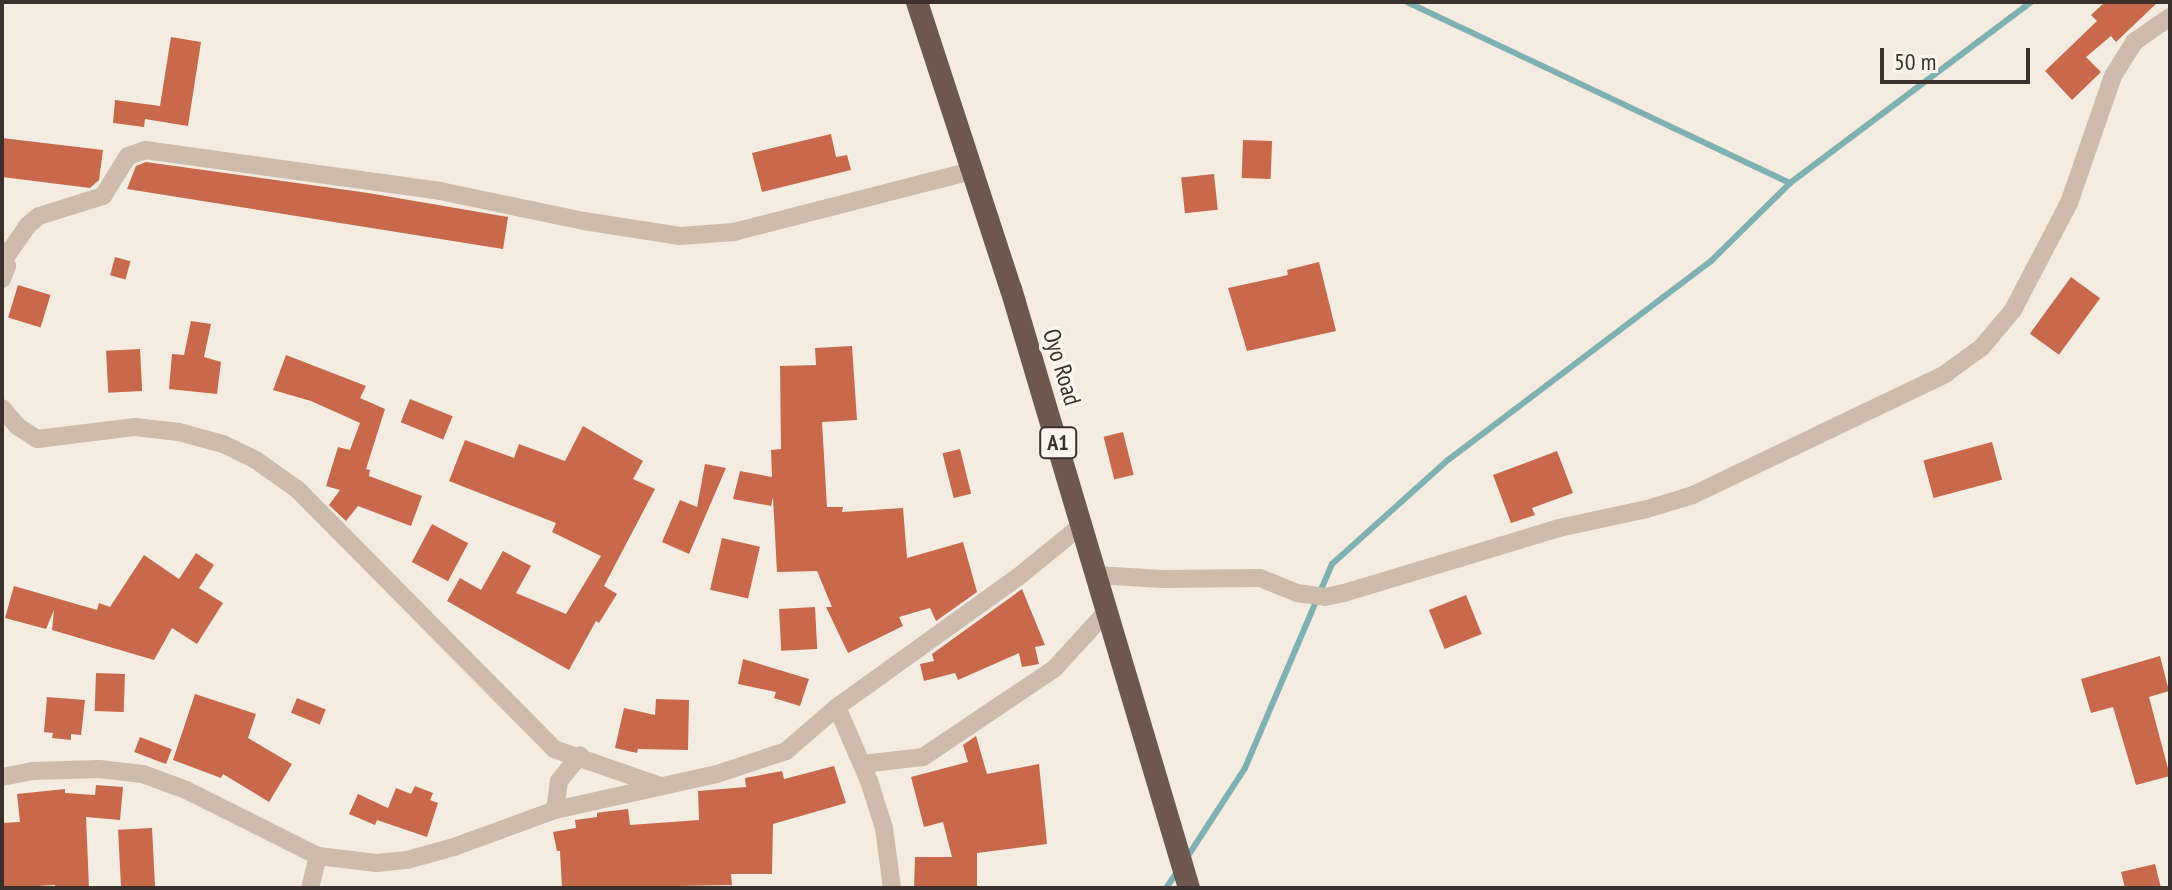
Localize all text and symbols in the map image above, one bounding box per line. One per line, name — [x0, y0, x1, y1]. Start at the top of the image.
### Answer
scale bar — [1884, 32, 2034, 82]
text: 50 m — [1894, 46, 1936, 77]
street label: Oyo Road — [1037, 325, 1087, 409]
road number: A1 — [1038, 425, 1078, 461]

